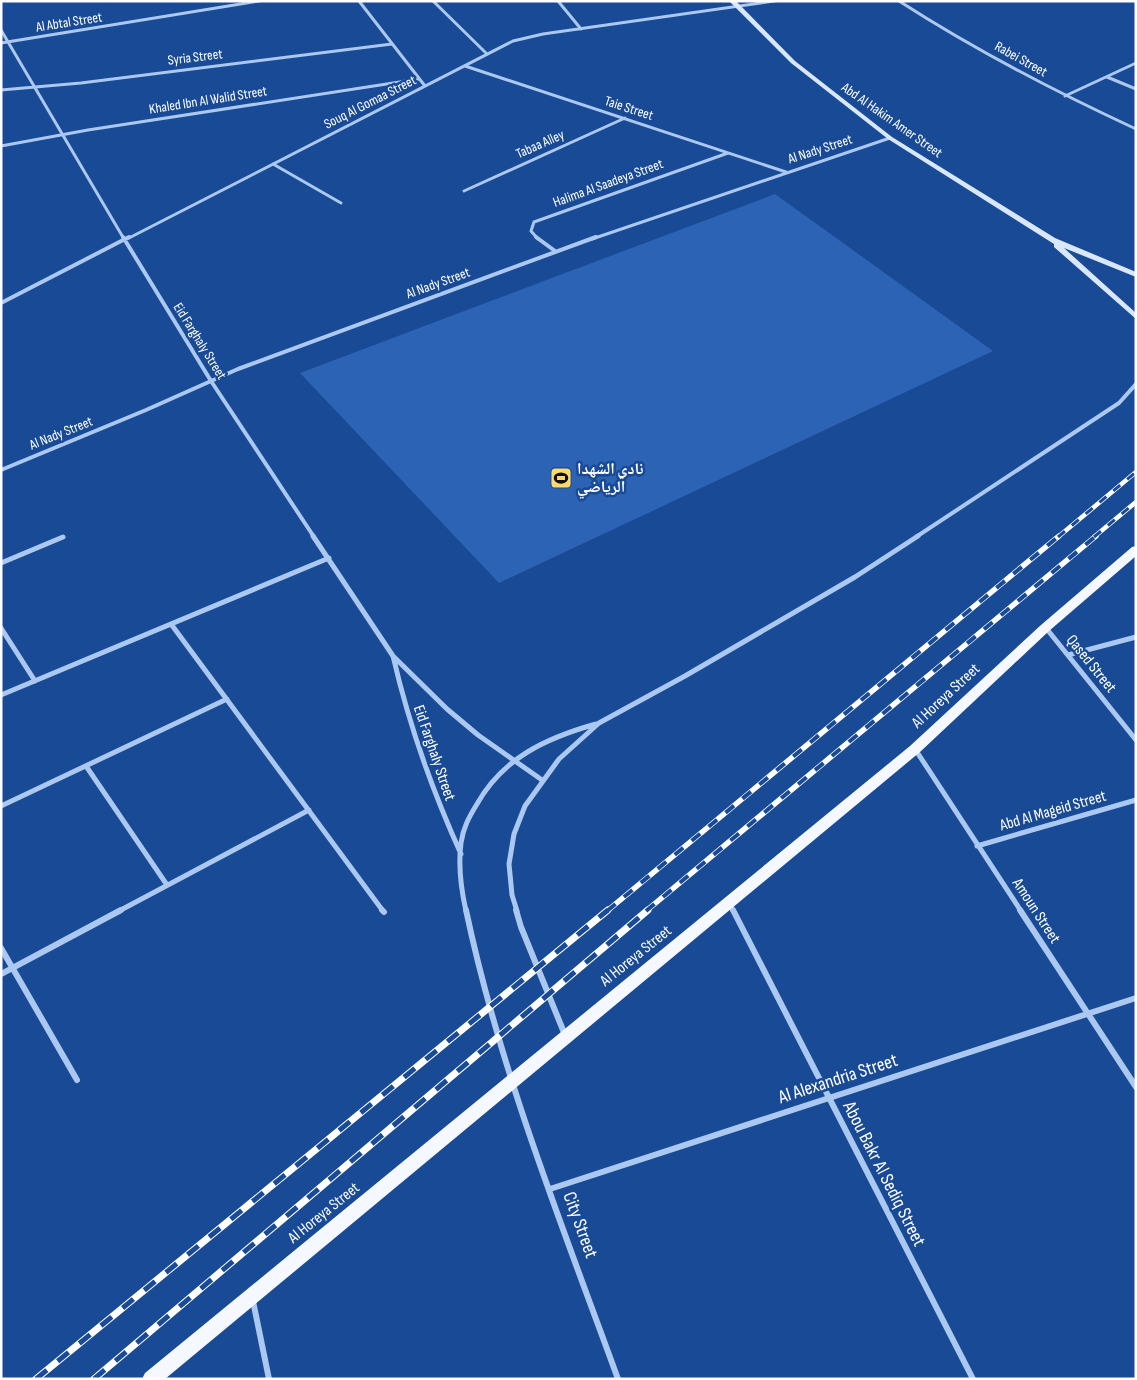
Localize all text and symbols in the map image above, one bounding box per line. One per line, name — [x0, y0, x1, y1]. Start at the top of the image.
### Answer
street label: Al Abtal Street — [34, 8, 103, 36]
street label: Rabei Street — [992, 38, 1050, 80]
street label: Syria Street — [167, 45, 223, 69]
street label: Souq Al Gomaa Street — [321, 71, 419, 133]
street label: Abd Al Hakim Amer Street — [837, 78, 946, 161]
street label: Khaled Ibn Al Walid Street — [148, 82, 268, 118]
street label: Taie Street — [603, 92, 655, 124]
street label: Tabaa Alley — [513, 126, 567, 162]
street label: Al Nady Street — [785, 131, 854, 168]
street label: Halima Al Saadeya Street — [551, 155, 665, 211]
street label: Al Nady Street — [403, 264, 472, 303]
street label: Eid Farghaly Street — [170, 299, 230, 383]
street label: Al Nady Street — [26, 413, 95, 454]
place label: نادي الشهدا الرياضي — [577, 460, 643, 498]
sports icon: نادي الشهدا الرياضي — [549, 466, 573, 490]
street label: Qased Street — [1062, 631, 1120, 697]
street label: Al Horeya Street — [907, 660, 984, 733]
street label: Eid Farghaly Street — [409, 703, 459, 803]
street label: Abd Al Mageid Street — [997, 787, 1109, 836]
street label: Amoun Street — [1007, 874, 1064, 947]
street label: Al Horeya Street — [596, 921, 676, 991]
street label: Al Alexandria Street — [775, 1049, 901, 1109]
street label: Abou Bakr Al Sediq Street — [837, 1097, 931, 1251]
street label: Al Horeya Street — [284, 1178, 364, 1248]
street label: City Street — [557, 1189, 603, 1262]

